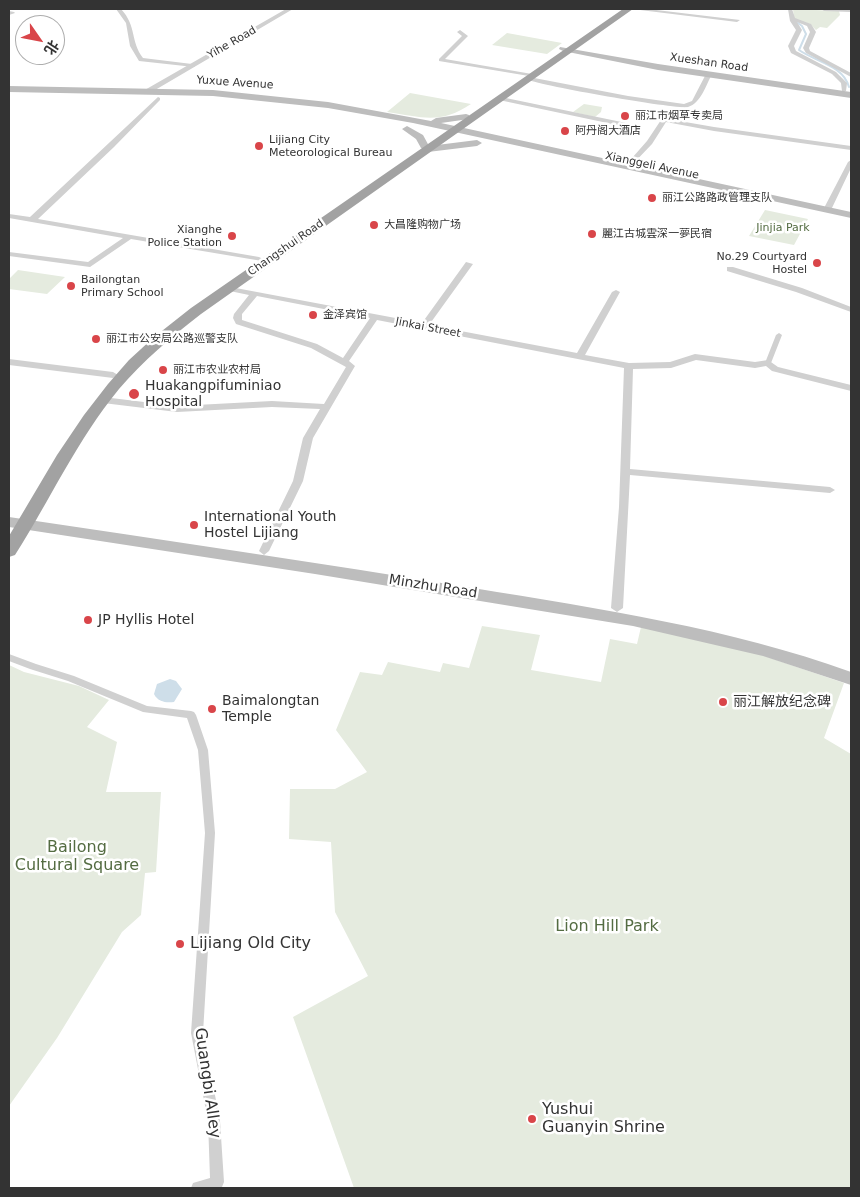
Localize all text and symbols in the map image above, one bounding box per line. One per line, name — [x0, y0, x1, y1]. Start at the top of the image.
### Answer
north arrow — [15, 15, 65, 65]
street label: Yihe Road — [205, 24, 259, 62]
text: 北 — [41, 37, 62, 58]
street label: Xueshan Road — [669, 51, 749, 75]
street label: Yuxue Avenue — [196, 74, 274, 92]
place label: 丽江市烟草专卖局 — [635, 109, 723, 123]
marker: 丽江市烟草专卖局 — [619, 110, 631, 122]
place label: 阿丹阁大酒店 — [575, 124, 641, 138]
marker: 阿丹阁大酒店 — [559, 125, 571, 137]
place label: Lijiang City Meteorological Bureau — [269, 133, 393, 159]
marker: Lijiang City Meteorological Bureau — [253, 140, 265, 152]
street label: Xianggeli Avenue — [604, 150, 700, 182]
place label: 丽江公路路政管理支队 — [662, 191, 772, 205]
marker: 丽江公路路政管理支队 — [646, 192, 658, 204]
street label: Changshui Road — [246, 217, 326, 279]
place label: 大昌隆购物广场 — [384, 218, 461, 232]
marker: 大昌隆购物广场 — [368, 219, 380, 231]
park label: Jinjia Park — [756, 221, 810, 235]
place label: Xianghe Police Station — [147, 223, 222, 249]
place label: 麗江古城雲深一夢民宿 — [602, 227, 712, 241]
marker: 麗江古城雲深一夢民宿 — [586, 228, 598, 240]
marker: Xianghe Police Station — [226, 230, 238, 242]
place label: No.29 Courtyard Hostel — [716, 250, 807, 276]
marker: No.29 Courtyard Hostel — [811, 257, 823, 269]
place label: Bailongtan Primary School — [81, 273, 164, 299]
marker: Bailongtan Primary School — [65, 280, 77, 292]
place label: 金泽宾馆 — [323, 308, 367, 322]
marker: 金泽宾馆 — [307, 309, 319, 321]
street label: Jinkai Street — [394, 315, 462, 341]
place label: 丽江市公安局公路巡警支队 — [106, 332, 238, 346]
marker: 丽江市公安局公路巡警支队 — [90, 333, 102, 345]
place label: 丽江市农业农村局 — [173, 363, 261, 377]
marker: 丽江市农业农村局 — [157, 364, 169, 376]
place label: Huakangpifuminiao Hospital — [145, 378, 281, 411]
marker: Huakangpifuminiao Hospital — [127, 387, 141, 401]
place label: International Youth Hostel Lijiang — [204, 509, 336, 542]
marker: International Youth Hostel Lijiang — [188, 519, 200, 531]
street label: Minzhu Road — [387, 572, 479, 602]
place label: JP Hyllis Hotel — [98, 612, 194, 628]
marker: JP Hyllis Hotel — [82, 614, 94, 626]
place label: Baimalongtan Temple — [222, 693, 319, 726]
place label: 丽江解放纪念碑 — [733, 694, 831, 710]
marker: 丽江解放纪念碑 — [717, 696, 729, 708]
marker: Baimalongtan Temple — [206, 703, 218, 715]
park label: Bailong Cultural Square — [15, 838, 139, 876]
park label: Lion Hill Park — [555, 917, 659, 937]
place label: Lijiang Old City — [190, 934, 311, 954]
marker: Lijiang Old City — [174, 938, 186, 950]
street label: Guangbi Alley — [190, 1026, 224, 1140]
place label: Yushui Guanyin Shrine — [542, 1100, 665, 1138]
marker: Yushui Guanyin Shrine — [526, 1113, 538, 1125]

